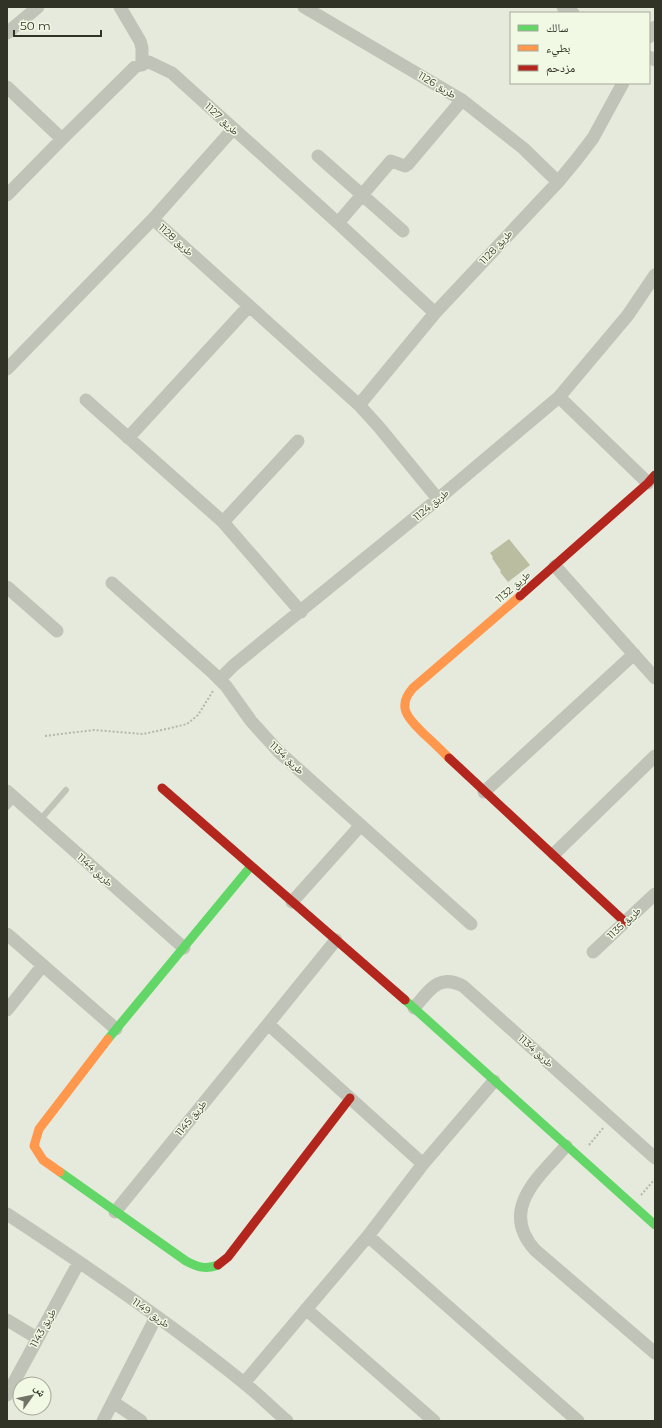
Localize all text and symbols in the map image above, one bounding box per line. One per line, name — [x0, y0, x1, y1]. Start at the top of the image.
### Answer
scale bar — [14, 12, 101, 38]
legend — [510, 12, 650, 84]
text: 50 m — [20, 18, 51, 33]
text: سالك — [546, 20, 568, 35]
text: بطيء — [546, 40, 570, 58]
text: مزدحم — [546, 60, 575, 76]
street label: طريق 1126 — [416, 69, 459, 102]
street label: طريق 1127 — [202, 100, 242, 138]
street label: طريق 1128 — [156, 221, 196, 259]
street label: طريق 1128 — [477, 227, 515, 267]
street label: طريق 1124 — [411, 486, 452, 524]
street label: طريق 1132 — [493, 568, 533, 606]
street label: طريق 1134 — [267, 739, 307, 778]
street label: طريق 1144 — [74, 851, 116, 890]
street label: طريق 1135 — [604, 904, 644, 942]
street label: طريق 1134 — [516, 1032, 556, 1070]
street label: طريق 1145 — [173, 1097, 210, 1139]
street label: طريق 1149 — [130, 1295, 173, 1331]
street label: طريق 1143 — [27, 1306, 59, 1350]
north arrow — [12, 1376, 52, 1416]
text: ش — [30, 1382, 50, 1400]

